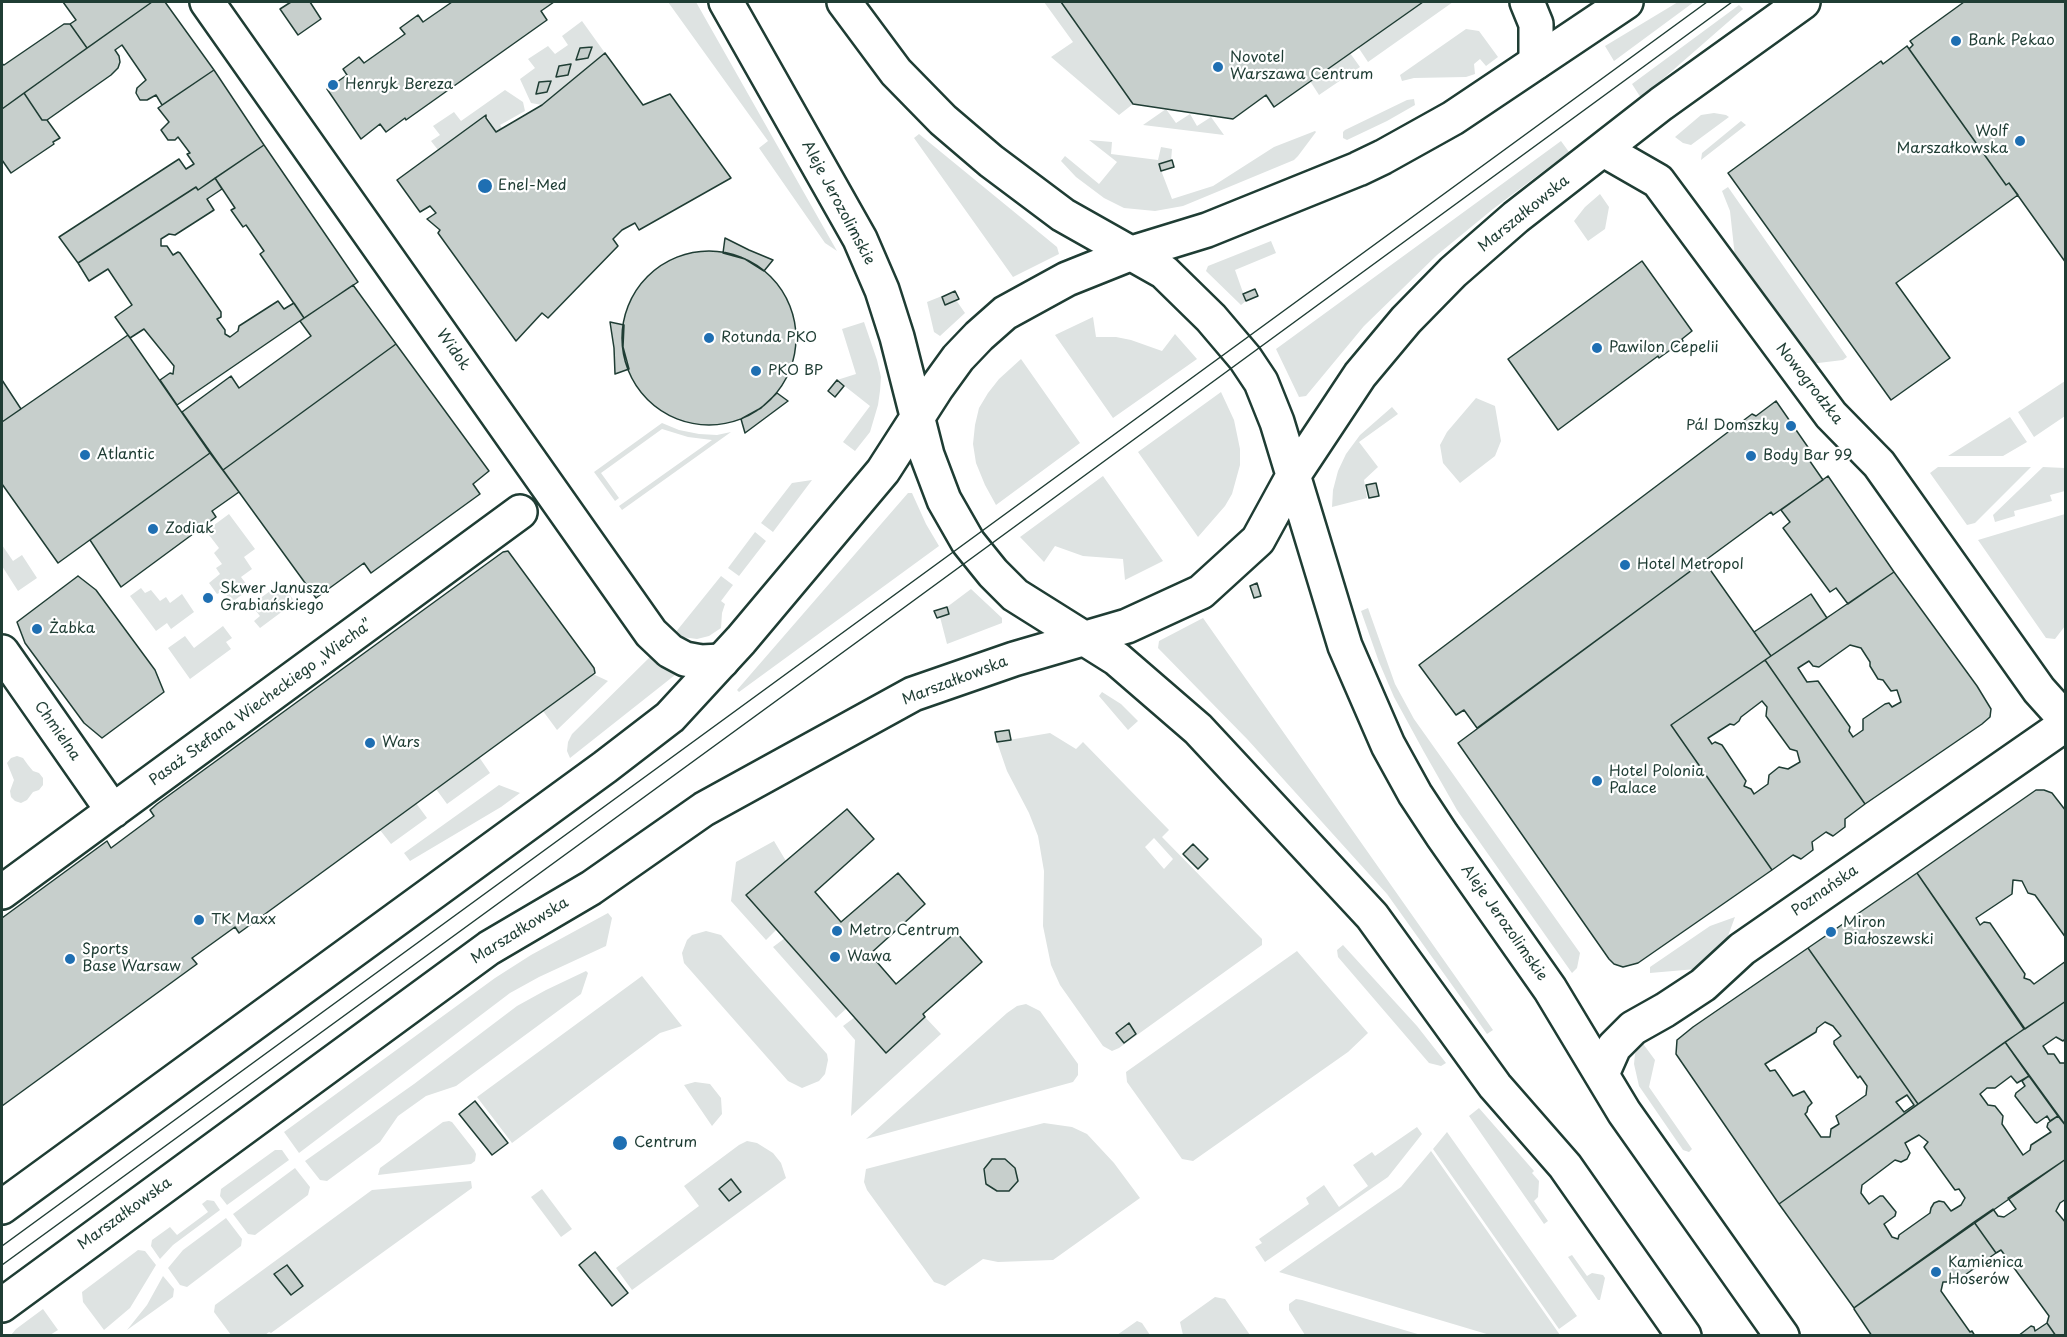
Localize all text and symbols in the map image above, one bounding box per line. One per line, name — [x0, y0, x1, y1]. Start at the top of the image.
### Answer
place label: Bank Pekao — [1968, 32, 2055, 50]
marker: Bank Pekao — [1949, 34, 1963, 48]
place label: Novotel Warszawa Centrum — [1230, 49, 1374, 84]
marker: Novotel Warszawa Centrum — [1211, 60, 1225, 74]
place label: Henryk Bereza — [345, 76, 453, 94]
marker: Henryk Bereza — [326, 78, 340, 92]
place label: Wolf Marszałkowska — [1896, 123, 2008, 158]
marker: Wolf Marszałkowska — [2013, 134, 2027, 148]
street label: Aleje Jerozolimskie — [798, 138, 878, 268]
street label: Marszałkowska — [1475, 172, 1573, 256]
marker: Enel-Med — [476, 177, 494, 195]
place label: Enel-Med — [498, 177, 567, 195]
street label: Widok — [432, 326, 474, 374]
place label: Rotunda PKO — [721, 329, 817, 347]
marker: Rotunda PKO — [702, 331, 716, 345]
place label: Pawilon Cepelii — [1609, 339, 1719, 357]
street label: Nowogrodzka — [1772, 340, 1846, 428]
marker: Pawilon Cepelii — [1590, 341, 1604, 355]
place label: PKO BP — [768, 362, 823, 380]
marker: PKO BP — [749, 364, 763, 378]
place label: Pál Domszky — [1686, 417, 1779, 435]
marker: Pál Domszky — [1784, 419, 1798, 433]
place label: Atlantic — [97, 446, 154, 464]
place label: Body Bar 99 — [1763, 447, 1852, 465]
marker: Atlantic — [78, 448, 92, 462]
marker: Body Bar 99 — [1744, 449, 1758, 463]
place label: Zodiak — [165, 520, 214, 538]
marker: Zodiak — [146, 522, 160, 536]
place label: Hotel Metropol — [1637, 556, 1744, 574]
marker: Hotel Metropol — [1618, 558, 1632, 572]
place label: Skwer Janusza Grabiańskiego — [220, 580, 329, 615]
marker: Skwer Janusza Grabiańskiego — [201, 591, 215, 605]
street label: Pasaż Stefana Wiecheckiego „Wiecha” — [146, 616, 376, 790]
place label: Żabka — [49, 620, 95, 638]
marker: Żabka — [30, 622, 44, 636]
street label: Marszałkowska — [900, 653, 1010, 709]
street label: Chmielna — [30, 698, 84, 764]
place label: Wars — [382, 734, 420, 752]
marker: Wars — [363, 736, 377, 750]
place label: Hotel Polonia Palace — [1609, 763, 1704, 798]
marker: Hotel Polonia Palace — [1590, 774, 1604, 788]
street label: Aleje Jerozolimskie — [1457, 861, 1551, 985]
street label: Poznańska — [1788, 862, 1862, 920]
street label: Marszałkowska — [468, 894, 572, 968]
place label: TK Maxx — [211, 911, 276, 929]
marker: TK Maxx — [192, 913, 206, 927]
place label: Miron Białoszewski — [1843, 914, 1934, 949]
place label: Metro Centrum — [849, 922, 960, 940]
marker: Metro Centrum — [830, 924, 844, 938]
marker: Miron Białoszewski — [1824, 925, 1838, 939]
place label: Sports Base Warsaw — [82, 941, 181, 976]
place label: Wawa — [847, 948, 891, 966]
marker: Wawa — [828, 950, 842, 964]
marker: Sports Base Warsaw — [63, 952, 77, 966]
marker: Centrum — [611, 1134, 629, 1152]
place label: Centrum — [634, 1134, 697, 1152]
street label: Marszałkowska — [75, 1174, 175, 1254]
place label: Kamienica Hoserów — [1948, 1254, 2023, 1289]
marker: Kamienica Hoserów — [1929, 1265, 1943, 1279]

